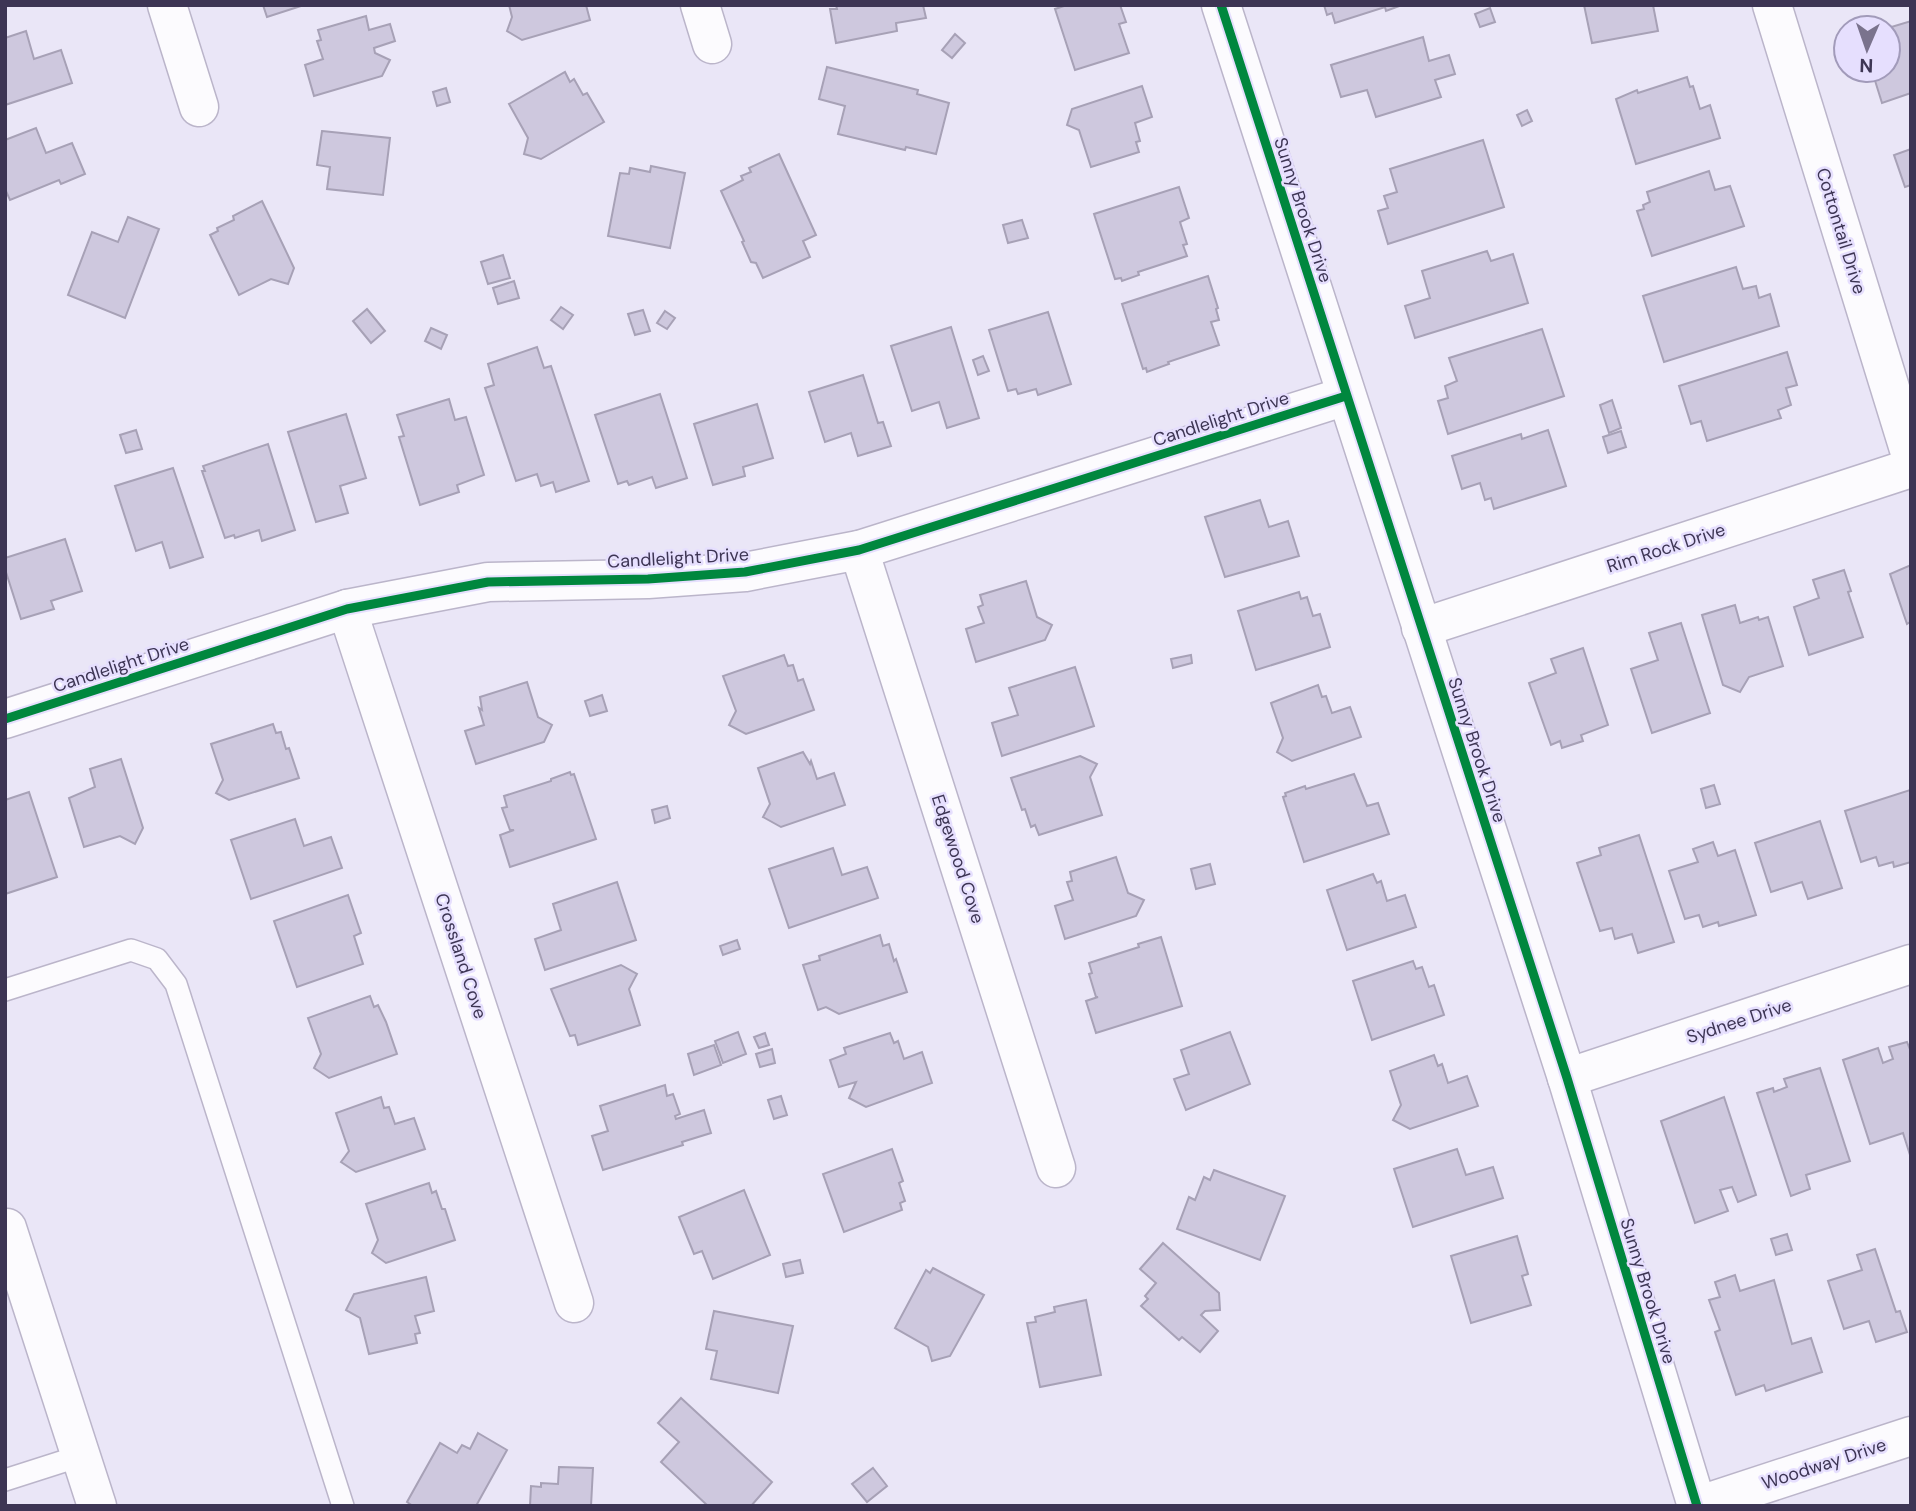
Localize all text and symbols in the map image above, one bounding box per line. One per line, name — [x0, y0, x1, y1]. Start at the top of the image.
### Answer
north arrow — [1832, 14, 1902, 84]
text: N — [1859, 53, 1874, 78]
street label: Sunny Brook Drive — [1268, 135, 1338, 285]
street label: Cottontail Drive — [1810, 165, 1872, 297]
street label: Candlelight Drive — [1150, 386, 1292, 452]
street label: Rim Rock Drive — [1604, 518, 1728, 578]
street label: Candlelight Drive — [607, 542, 749, 574]
street label: Candlelight Drive — [50, 632, 192, 698]
street label: Sunny Brook Drive — [1442, 675, 1512, 825]
street label: Edgewood Cove — [926, 791, 990, 927]
street label: Crossland Cove — [429, 890, 493, 1022]
street label: Sydnee Drive — [1683, 993, 1795, 1049]
street label: Sunny Brook Drive — [1614, 1215, 1682, 1367]
street label: Woodway Drive — [1759, 1433, 1889, 1495]

